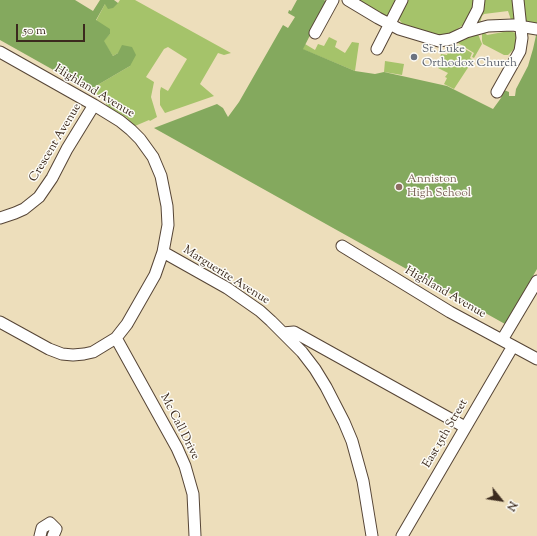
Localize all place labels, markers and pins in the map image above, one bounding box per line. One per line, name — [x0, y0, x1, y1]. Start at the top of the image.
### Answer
place label: St. Luke Orthodox Church — [422, 43, 517, 71]
marker: St. Luke Orthodox Church — [409, 52, 419, 62]
place label: Anniston High School — [407, 173, 471, 201]
marker: Anniston High School — [394, 182, 404, 192]

